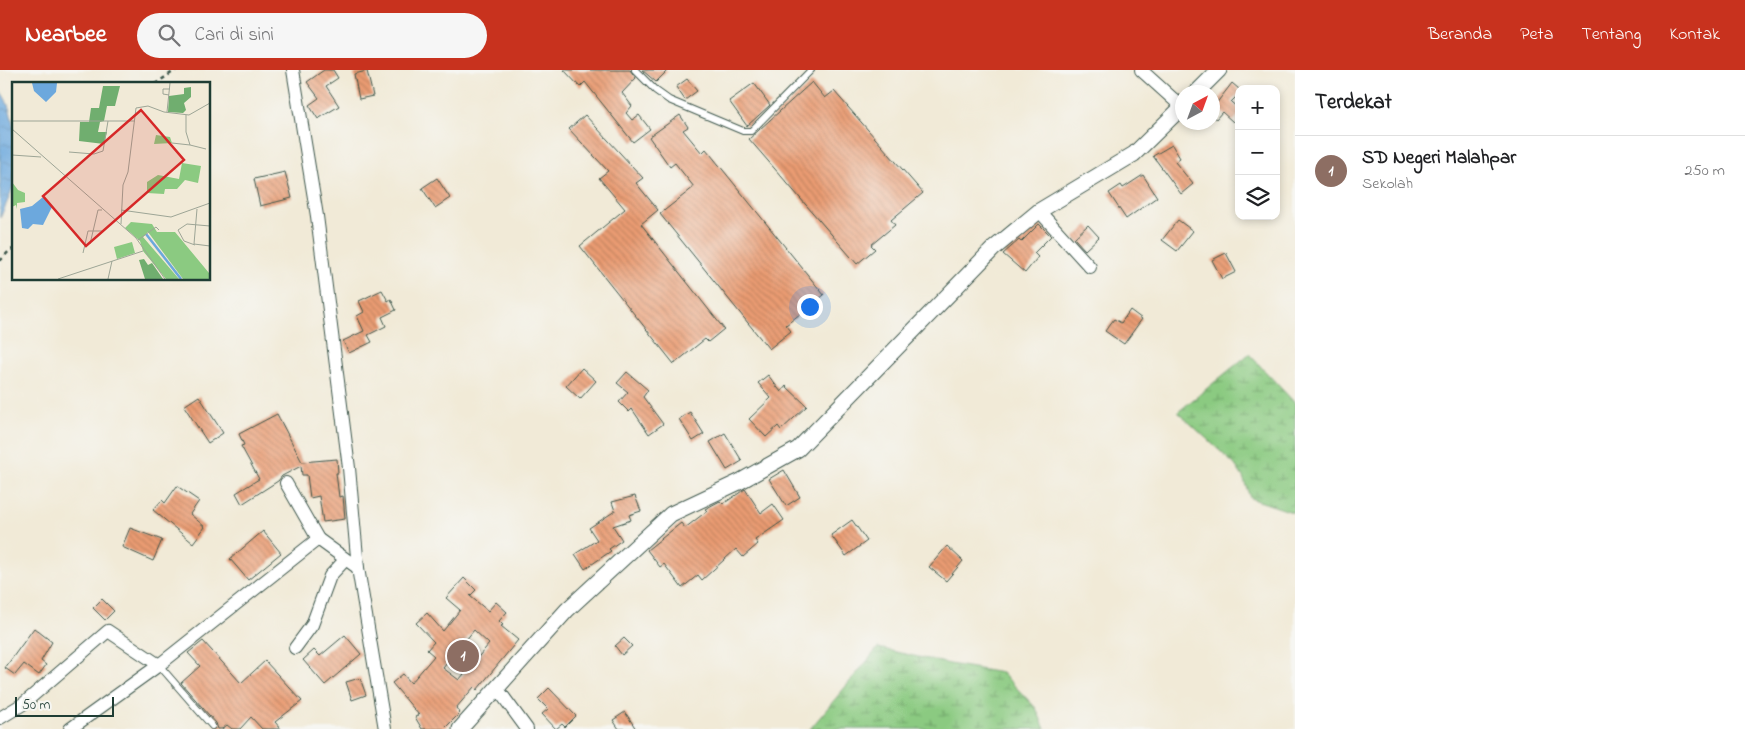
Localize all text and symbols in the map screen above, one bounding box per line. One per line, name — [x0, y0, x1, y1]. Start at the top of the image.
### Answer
search box — [137, 13, 487, 58]
text: Nearbee — [25, 18, 107, 53]
icon: search — [155, 21, 183, 49]
text: Cari di sini — [195, 22, 274, 49]
text: Beranda — [1428, 22, 1492, 48]
text: Peta — [1520, 22, 1553, 48]
text: Tentang — [1581, 22, 1641, 48]
text: Kontak — [1669, 22, 1720, 48]
inset map — [12, 82, 210, 280]
north arrow — [1175, 85, 1220, 130]
map controls — [1235, 85, 1280, 220]
button: + — [1235, 85, 1280, 130]
text: Terdekat — [1315, 88, 1392, 118]
button: − — [1235, 130, 1280, 175]
text: SD Negeri Malahpar — [1362, 145, 1516, 172]
text: 1 — [1328, 159, 1334, 183]
text: 250 m — [1685, 159, 1725, 183]
text: Sekolah — [1362, 172, 1413, 196]
button: layers — [1235, 175, 1280, 220]
your location — [797, 294, 823, 320]
pin: 1 — [447, 637, 479, 675]
scale bar — [15, 694, 114, 717]
text: 50 m — [22, 695, 50, 716]

